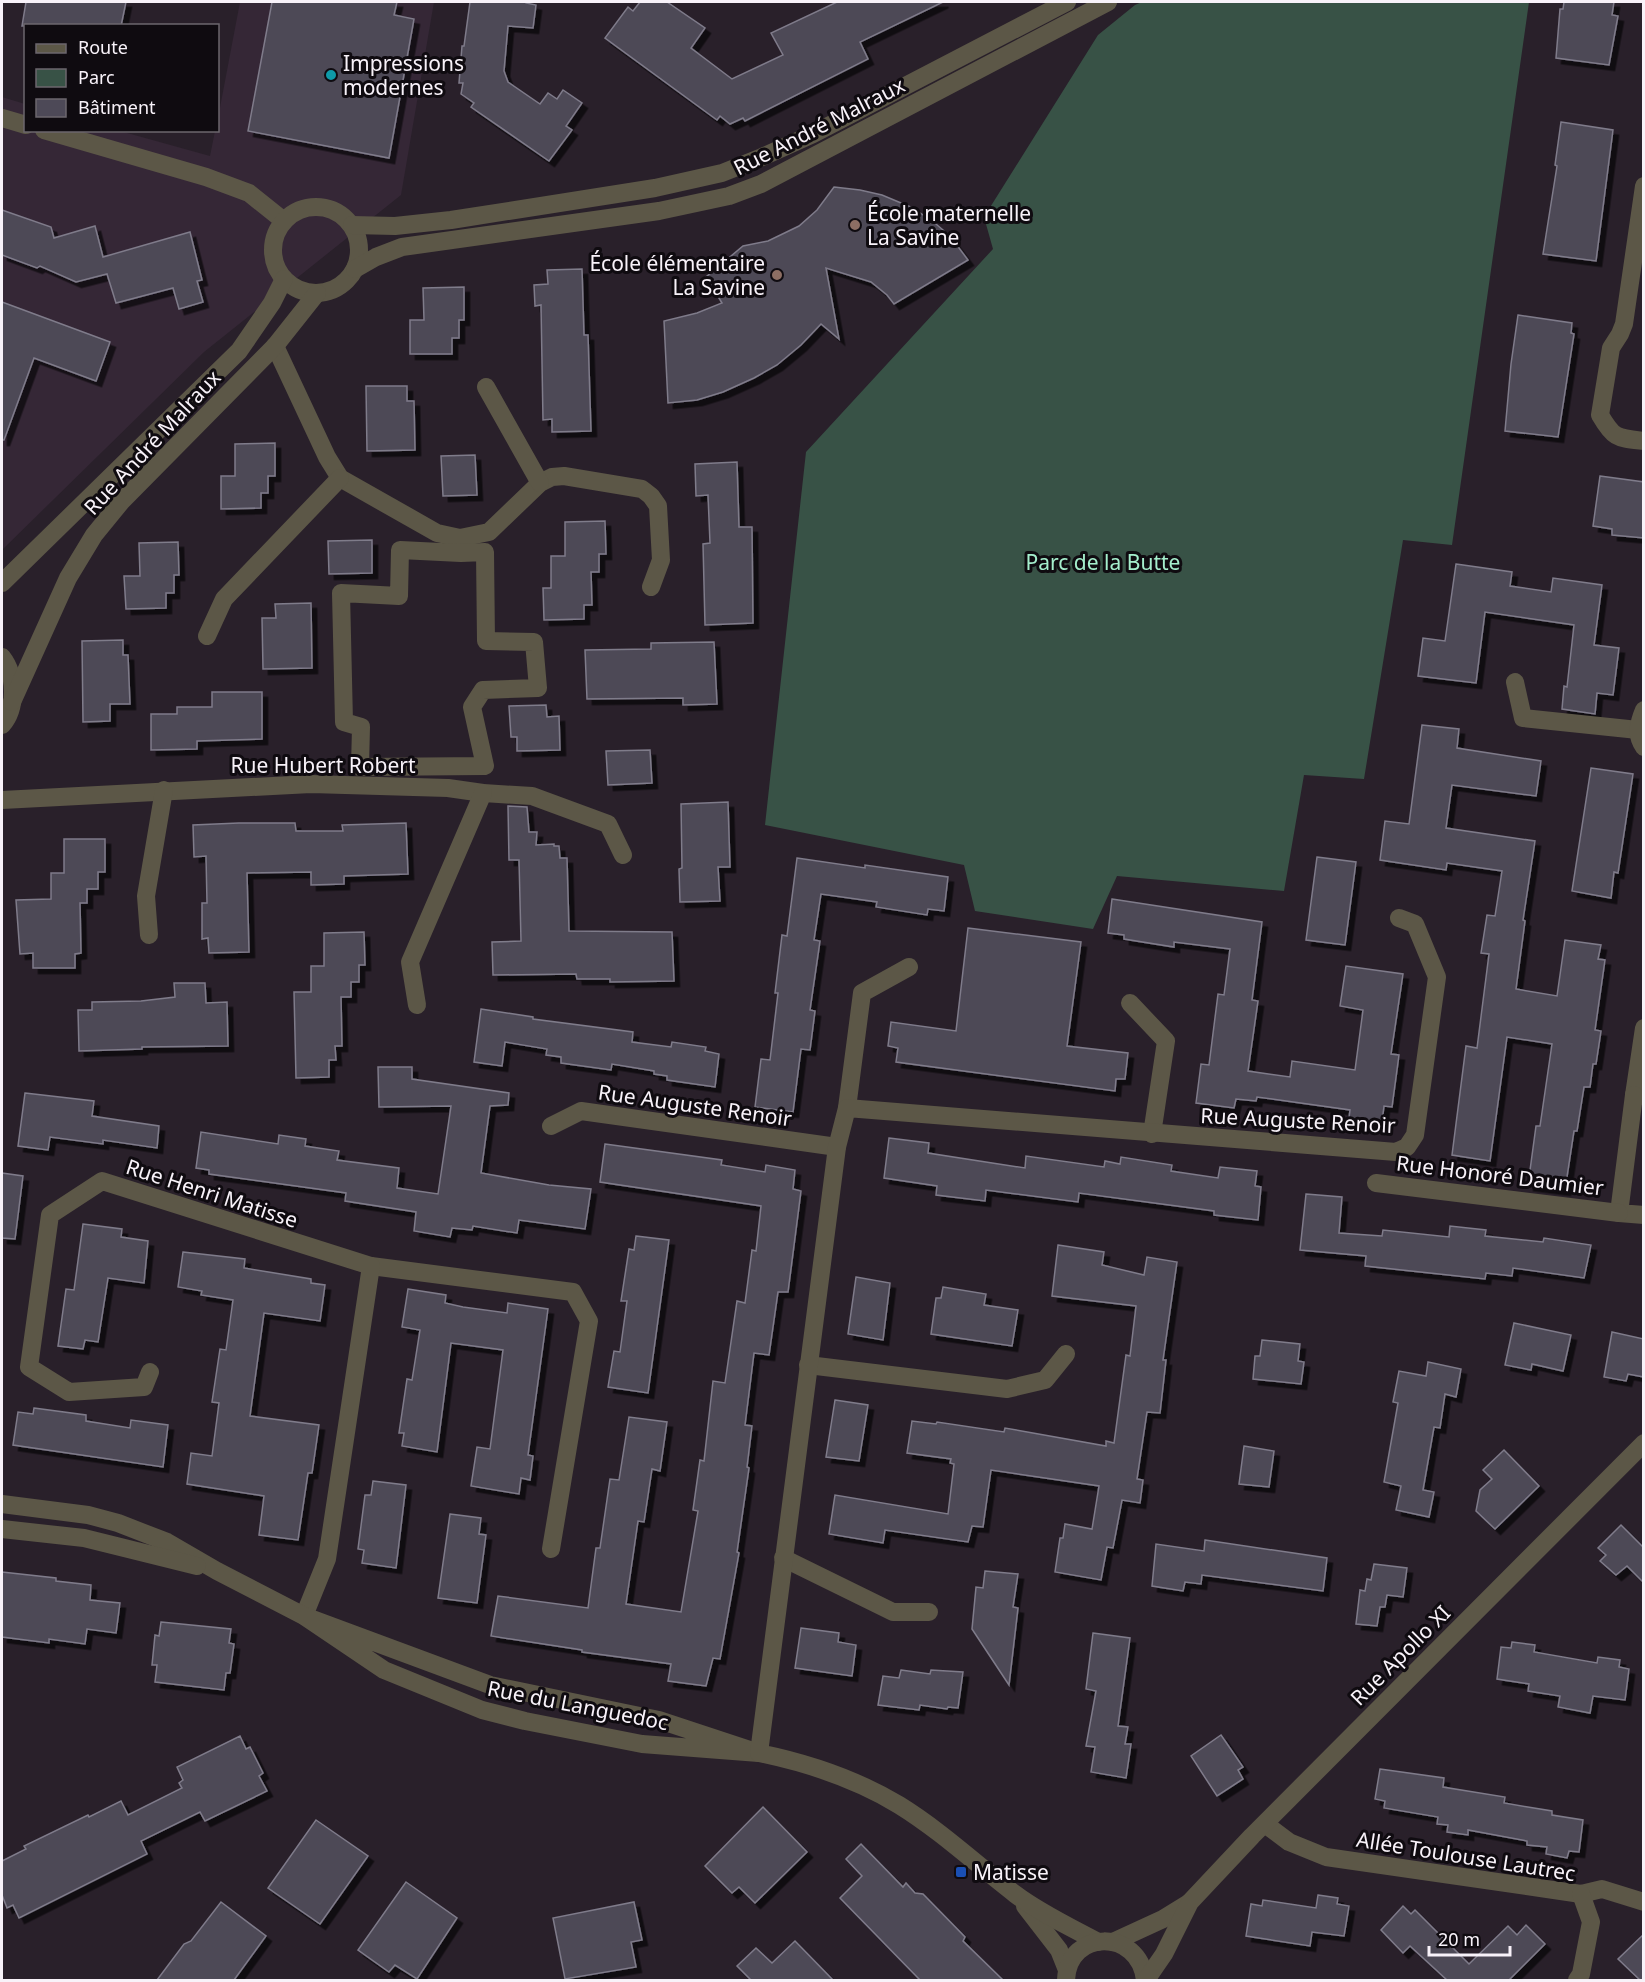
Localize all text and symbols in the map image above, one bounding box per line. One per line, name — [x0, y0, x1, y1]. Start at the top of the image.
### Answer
legend — [24, 24, 219, 132]
text: Route — [78, 35, 128, 59]
place label: Impressions modernes — [343, 49, 464, 101]
text: Parc — [78, 65, 115, 89]
marker: Impressions modernes — [324, 68, 338, 82]
street label: Rue André Malraux — [729, 71, 909, 181]
text: Bâtiment — [78, 95, 156, 119]
place label: École maternelle La Savine — [867, 199, 1031, 251]
marker: École maternelle La Savine — [848, 218, 862, 232]
place label: École élémentaire La Savine — [589, 249, 765, 301]
marker: École élémentaire La Savine — [770, 268, 784, 282]
street label: Rue André Malraux — [77, 363, 227, 521]
park label: Parc de la Butte — [1026, 548, 1180, 576]
street label: Rue Hubert Robert — [230, 751, 416, 779]
street label: Rue Auguste Renoir — [596, 1078, 794, 1132]
street label: Rue Auguste Renoir — [1200, 1101, 1397, 1139]
street label: Rue Honoré Daumier — [1395, 1148, 1606, 1202]
street label: Rue Henri Matisse — [123, 1152, 301, 1234]
street label: Rue Apollo XI — [1344, 1599, 1456, 1711]
street label: Rue du Languedoc — [485, 1674, 671, 1736]
street label: Allée Toulouse Lautrec — [1355, 1825, 1577, 1887]
place label: Matisse — [973, 1858, 1049, 1886]
marker: Matisse — [954, 1865, 968, 1879]
scale bar — [1429, 1919, 1510, 1957]
text: 20 m — [1438, 1927, 1480, 1951]

